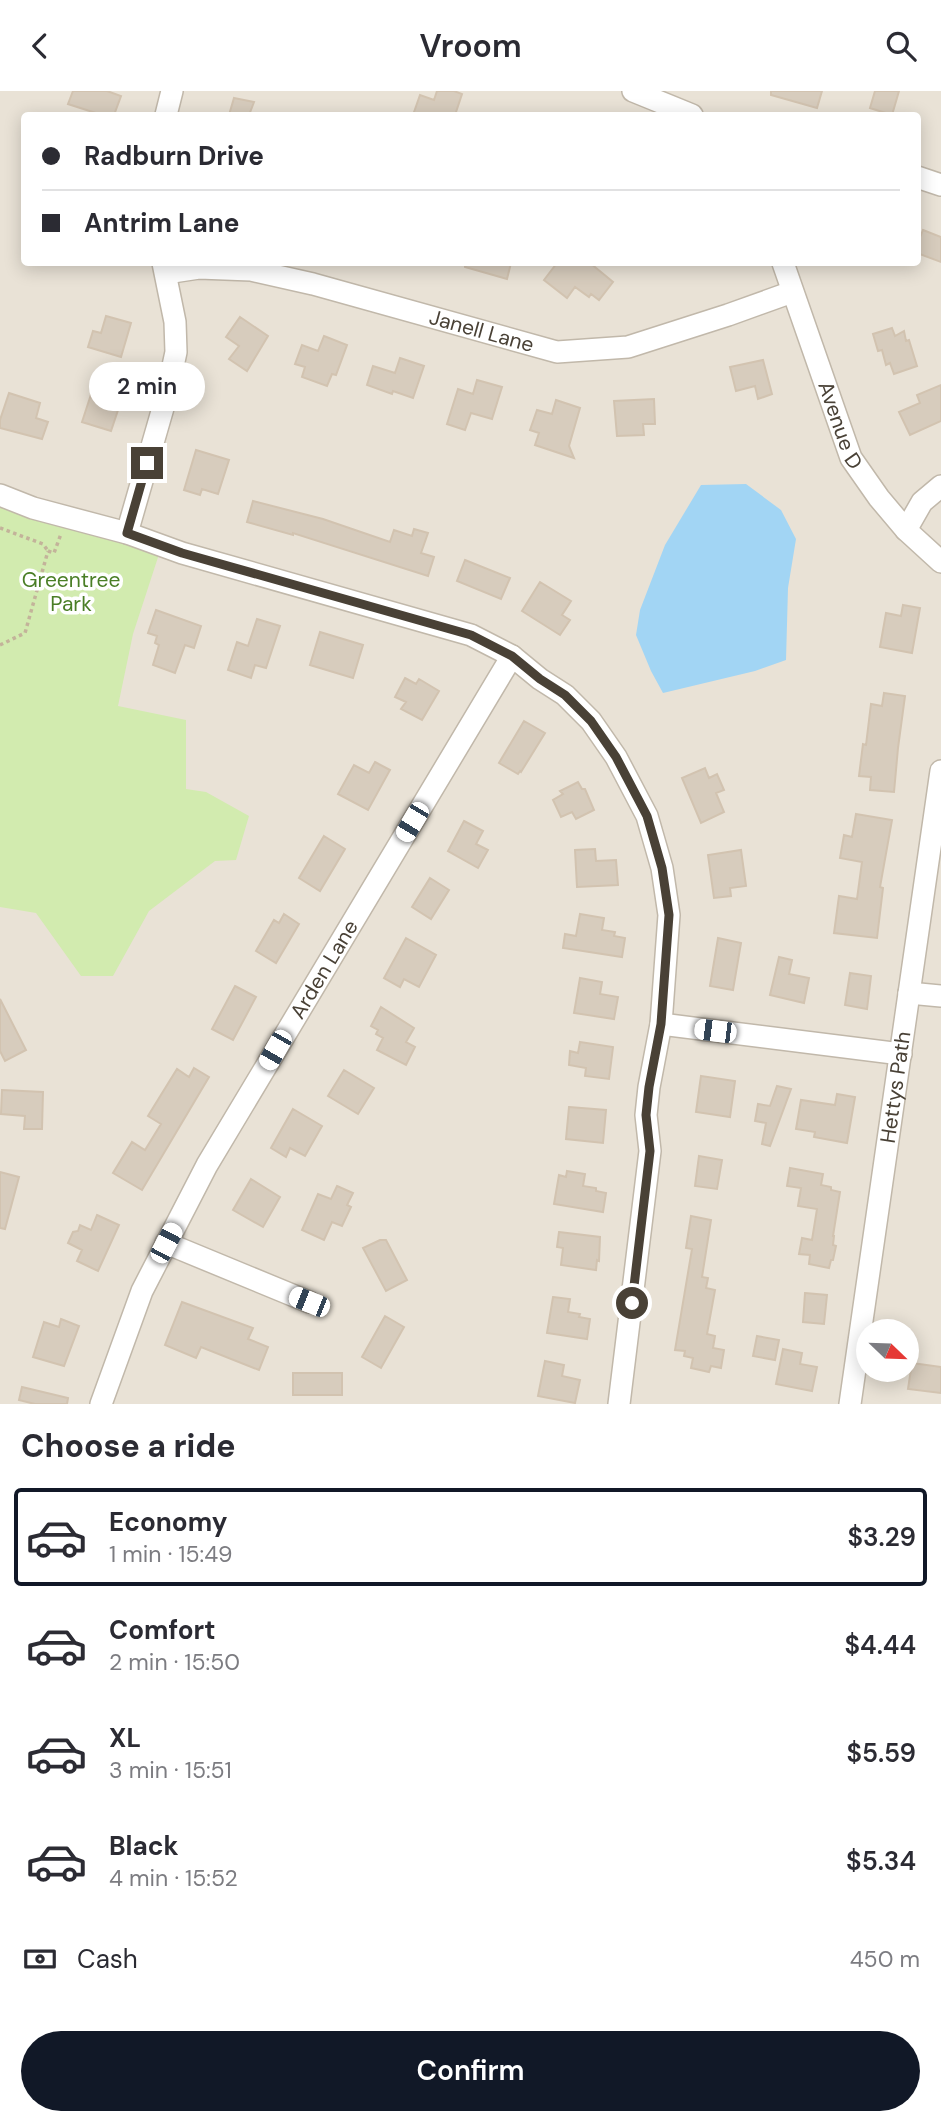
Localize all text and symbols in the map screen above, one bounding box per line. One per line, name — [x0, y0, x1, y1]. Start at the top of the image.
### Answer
text: Vroom — [419, 25, 522, 67]
icon: back — [21, 27, 59, 65]
icon: search — [882, 27, 920, 65]
text: Radburn Drive — [84, 139, 264, 173]
text: Antrim Lane — [84, 206, 240, 240]
street label: Janell Lane — [426, 303, 537, 359]
callout: 2 min — [89, 361, 205, 411]
text: 2 min — [117, 371, 177, 401]
street label: Avenue D — [811, 378, 869, 475]
route end — [131, 447, 163, 479]
park label: Greentree Park — [22, 566, 120, 618]
car — [393, 799, 432, 845]
street label: Arden Lane — [284, 915, 365, 1024]
car — [693, 1018, 738, 1044]
car — [256, 1027, 295, 1073]
street label: Hettys Path — [874, 1029, 917, 1145]
car — [147, 1220, 186, 1266]
car — [286, 1284, 333, 1320]
route start — [616, 1287, 648, 1319]
north arrow — [856, 1319, 919, 1383]
map controls — [856, 1319, 919, 1382]
text: Choose a ride — [21, 1425, 236, 1467]
text: Economy — [109, 1505, 227, 1539]
icon: car — [25, 1506, 88, 1569]
text: $3.29 — [847, 1520, 916, 1554]
text: 1 min · 15:49 — [109, 1539, 233, 1569]
text: Comfort — [109, 1613, 215, 1647]
icon: car — [25, 1614, 88, 1677]
text: $4.44 — [845, 1628, 916, 1662]
text: 2 min · 15:50 — [109, 1647, 240, 1677]
text: XL — [109, 1721, 141, 1755]
icon: car — [25, 1722, 88, 1785]
text: $5.59 — [846, 1736, 916, 1770]
text: 3 min · 15:51 — [109, 1755, 232, 1785]
text: Black — [109, 1829, 179, 1863]
icon: car — [25, 1830, 88, 1893]
text: $5.34 — [846, 1844, 916, 1878]
text: 4 min · 15:52 — [109, 1863, 238, 1893]
icon: cash — [21, 1940, 59, 1978]
text: Cash — [77, 1942, 138, 1976]
text: 450 m — [850, 1944, 920, 1974]
button: Confirm — [21, 2031, 920, 2111]

